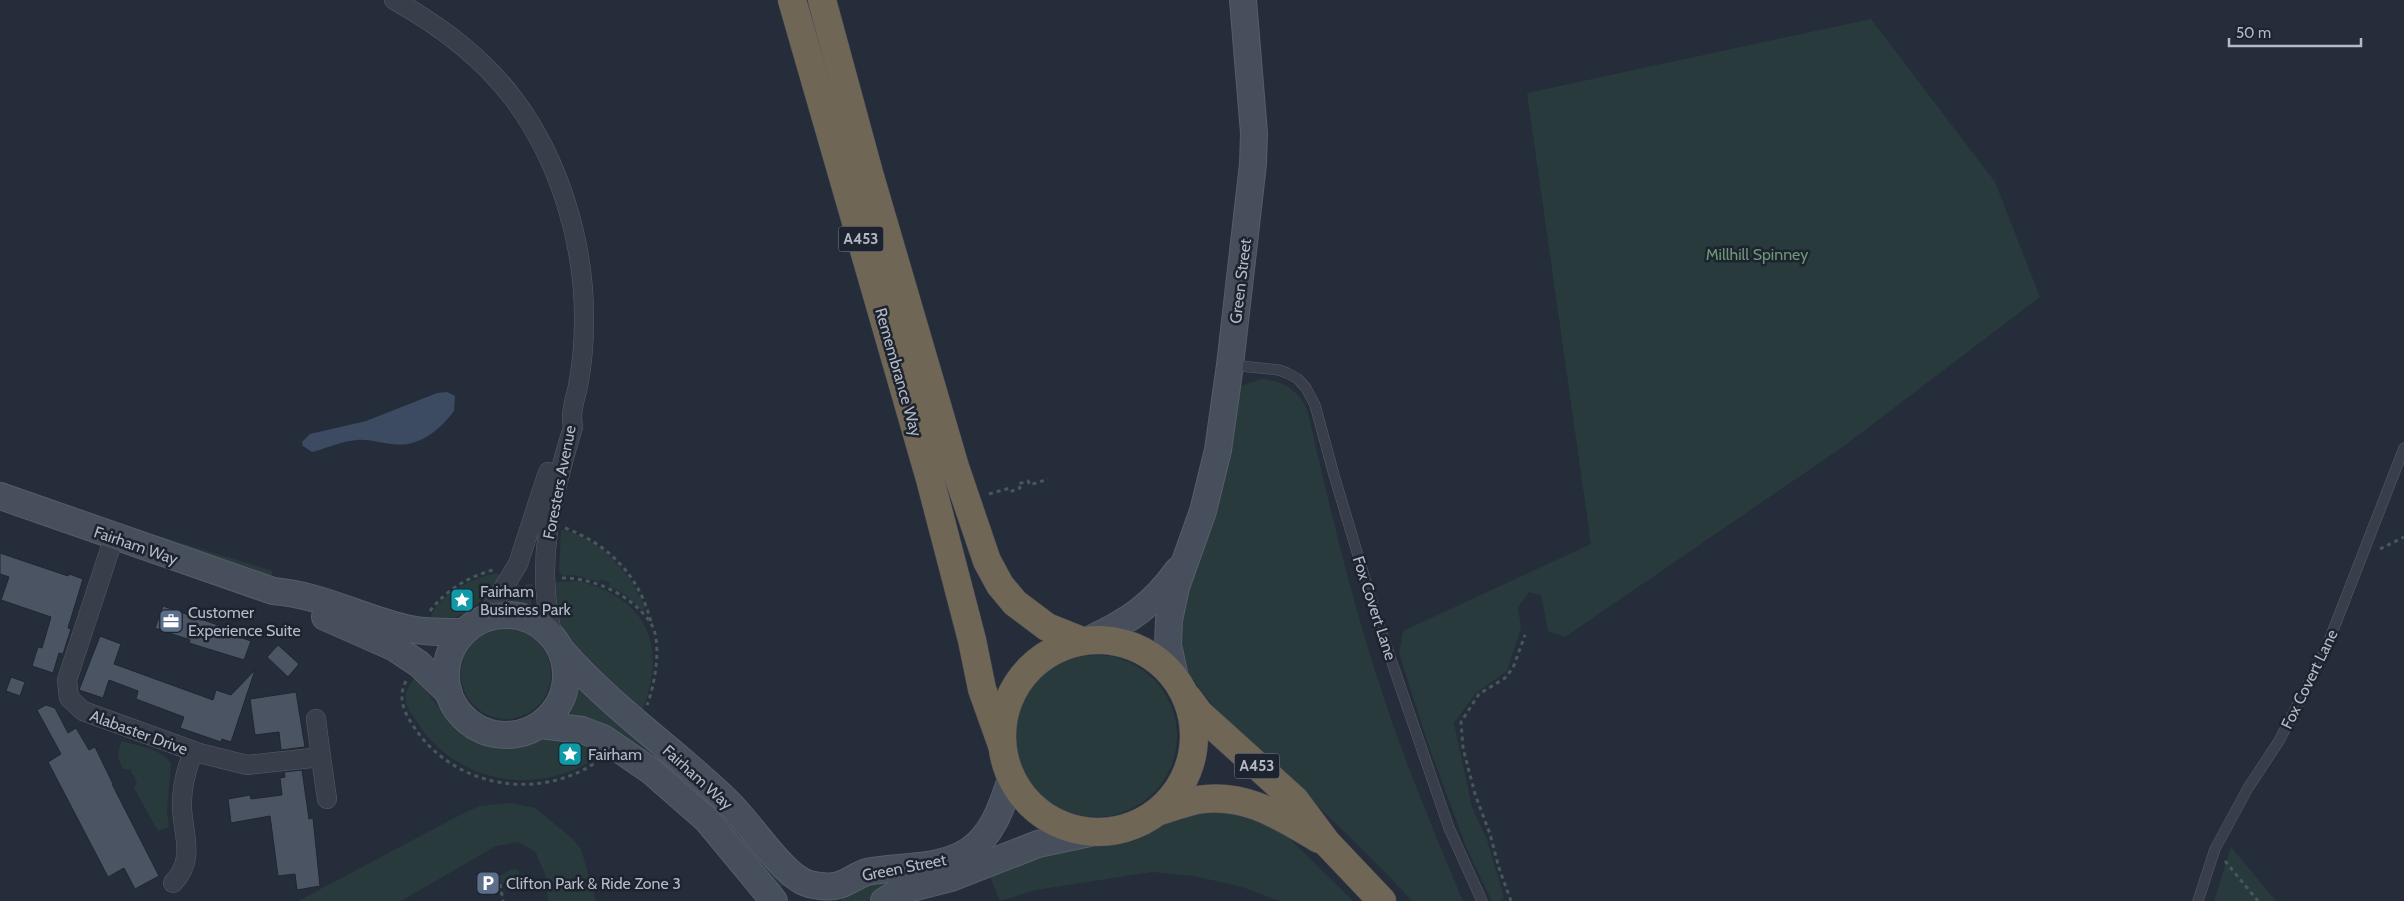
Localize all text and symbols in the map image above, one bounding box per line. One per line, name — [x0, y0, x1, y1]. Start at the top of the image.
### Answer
scale bar — [2229, 15, 2362, 47]
text: 50 m — [2236, 24, 2271, 42]
road number: A453 — [838, 226, 884, 252]
street label: Green Street — [1226, 237, 1255, 325]
park label: Millhill Spinney — [1706, 245, 1808, 264]
street label: Remembrance Way — [871, 306, 926, 439]
street label: Foresters Avenue — [539, 424, 580, 541]
street label: Fairham Way — [91, 522, 180, 569]
street label: Fox Covert Lane — [1349, 554, 1400, 663]
place label: Fairham Business Park — [480, 582, 572, 619]
place icon: Fairham Business Park — [449, 587, 475, 613]
place label: Customer Experience Suite — [188, 603, 301, 640]
office icon: Customer Experience Suite — [158, 608, 184, 634]
street label: Fox Covert Lane — [2277, 626, 2342, 732]
street label: Alabaster Drive — [87, 706, 190, 759]
place icon: Fairham — [557, 741, 583, 767]
street label: Fairham Way — [659, 741, 737, 814]
place label: Fairham — [588, 745, 642, 764]
road number: A453 — [1234, 754, 1280, 778]
street label: Green Street — [860, 850, 948, 885]
parking icon: Clifton Park & Ride Zone 3 — [475, 870, 501, 896]
place label: Clifton Park & Ride Zone 3 — [506, 874, 681, 893]

